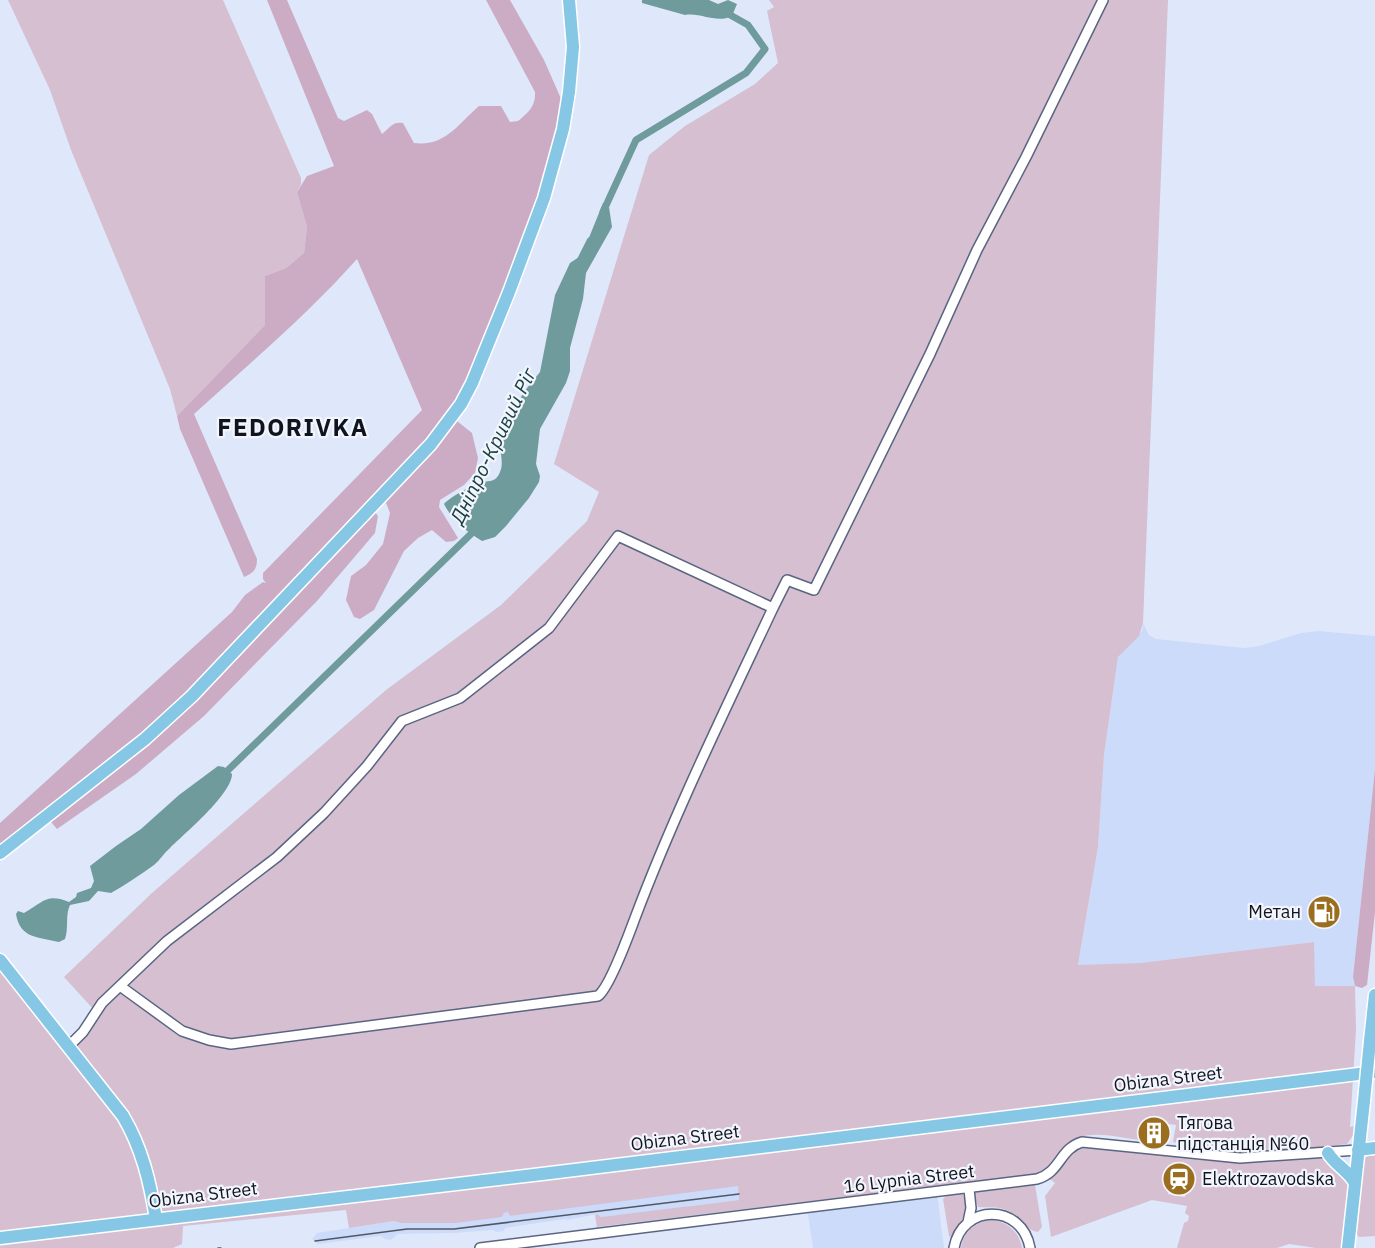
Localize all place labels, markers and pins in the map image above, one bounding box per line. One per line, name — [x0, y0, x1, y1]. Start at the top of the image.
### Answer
fuel station icon: Метан — [1306, 894, 1342, 930]
place label: Метан — [1248, 900, 1301, 923]
place label: Тягова підстанція №60 — [1177, 1111, 1309, 1155]
building icon: Тягова підстанція №60 — [1136, 1115, 1172, 1151]
station icon: Elektrozavodska — [1161, 1161, 1197, 1197]
place label: Elektrozavodska — [1202, 1167, 1335, 1190]

